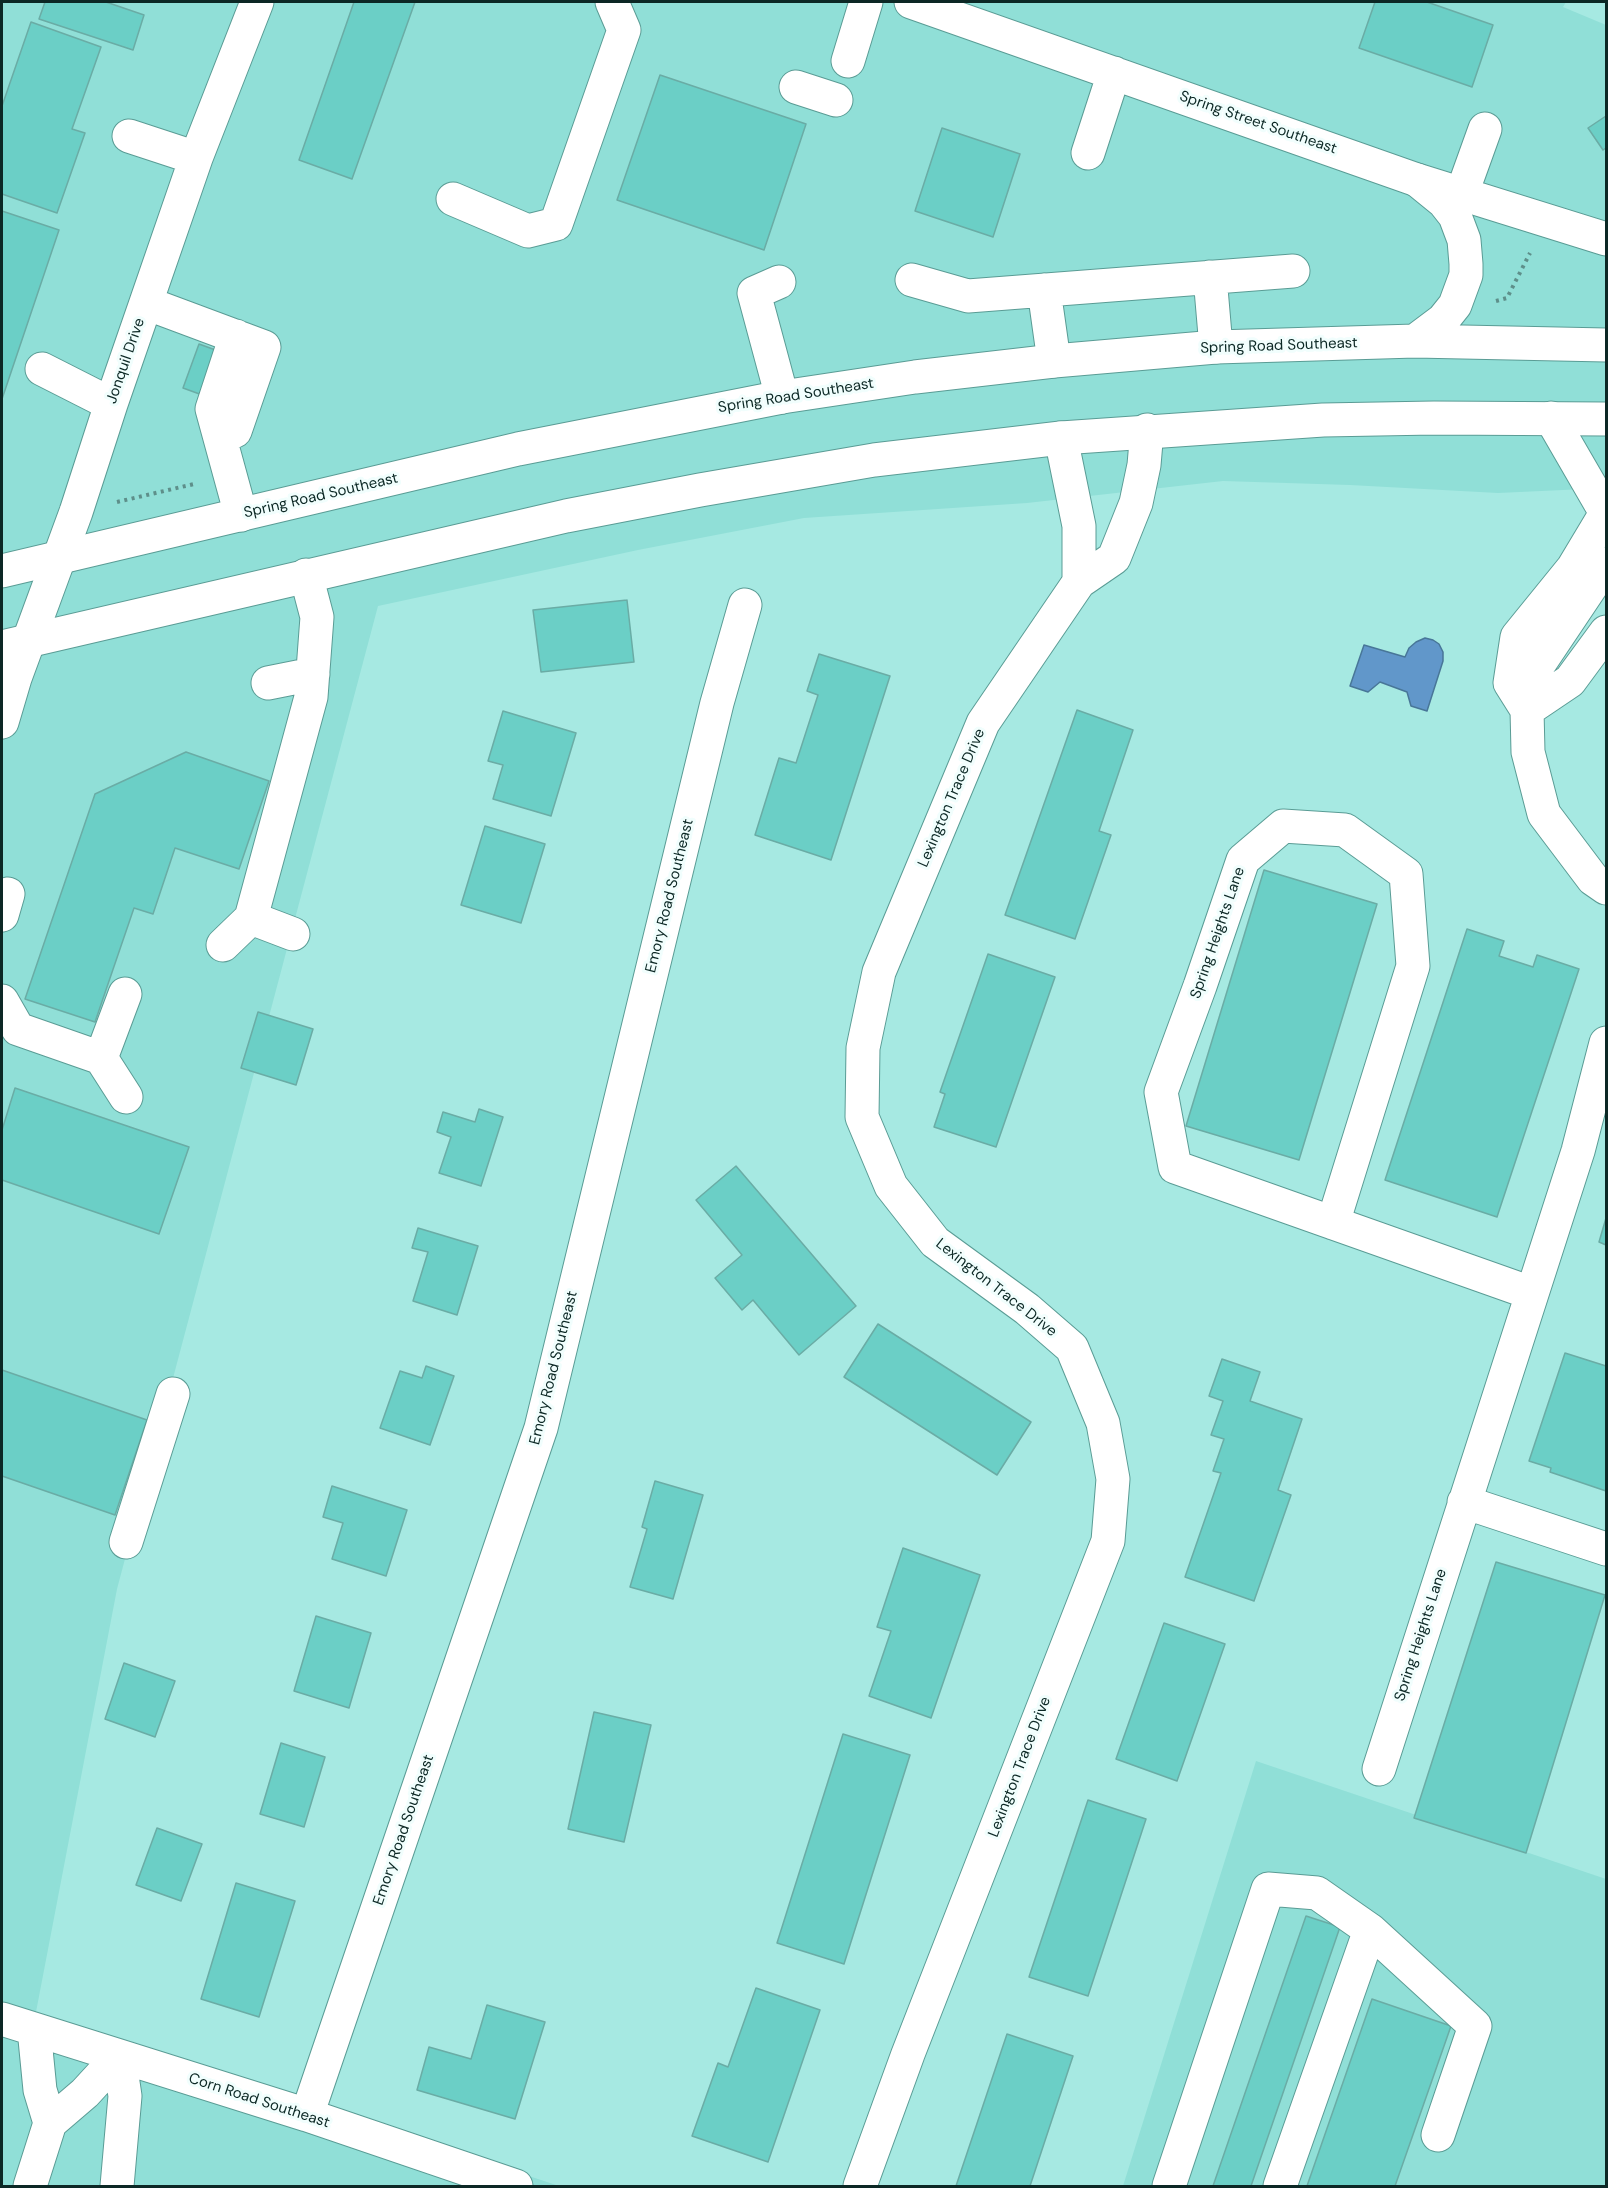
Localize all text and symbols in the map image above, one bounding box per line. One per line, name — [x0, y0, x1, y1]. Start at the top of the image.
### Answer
street label: Spring Street Southeast — [1177, 88, 1339, 158]
street label: Jonquil Drive — [103, 316, 149, 406]
street label: Spring Road Southeast — [1200, 334, 1358, 358]
street label: Spring Road Southeast — [717, 375, 875, 417]
street label: Spring Road Southeast — [242, 470, 400, 522]
street label: Lexington Trace Drive — [915, 726, 989, 870]
street label: Emory Road Southeast — [642, 817, 698, 975]
street label: Spring Heights Lane — [1187, 865, 1249, 1001]
street label: Lexington Trace Drive — [932, 1235, 1060, 1341]
street label: Emory Road Southeast — [526, 1289, 582, 1447]
street label: Spring Heights Lane — [1391, 1567, 1451, 1703]
street label: Lexington Trace Drive — [985, 1694, 1055, 1840]
street label: Emory Road Southeast — [370, 1752, 438, 1908]
street label: Corn Road Southeast — [186, 2070, 332, 2132]

